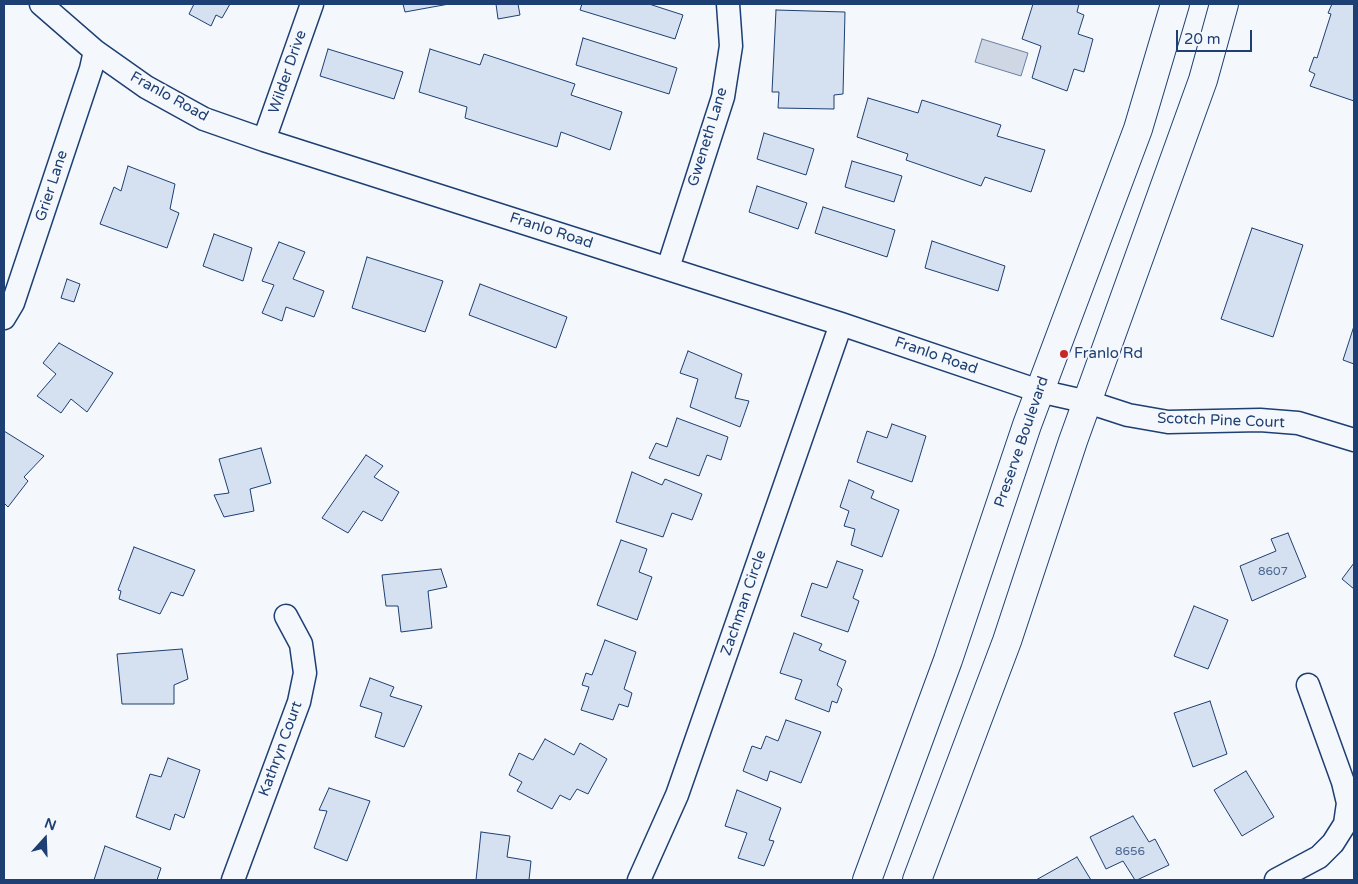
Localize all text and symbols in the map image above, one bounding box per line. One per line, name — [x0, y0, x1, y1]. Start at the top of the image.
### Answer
scale bar — [1178, 20, 1254, 52]
street label: Wilder Drive — [265, 28, 311, 116]
text: 20 m — [1184, 30, 1221, 48]
street label: Franlo Road — [127, 68, 211, 126]
street label: Gweneth Lane — [684, 85, 732, 189]
street label: Grier Lane — [32, 148, 72, 224]
street label: Franlo Road — [507, 209, 595, 253]
street label: Franlo Road — [892, 333, 980, 379]
place label: Franlo Rd — [1074, 345, 1143, 363]
marker: Franlo Rd — [1058, 348, 1070, 360]
street label: Preserve Boulevard — [991, 374, 1053, 510]
street label: Scotch Pine Court — [1157, 410, 1285, 432]
street label: Zachman Circle — [718, 548, 770, 658]
house number: 8607 — [1258, 565, 1288, 579]
street label: Kathryn Court — [255, 699, 307, 799]
north arrow — [20, 814, 70, 864]
text: N — [42, 815, 58, 834]
house number: 8656 — [1115, 845, 1145, 859]

